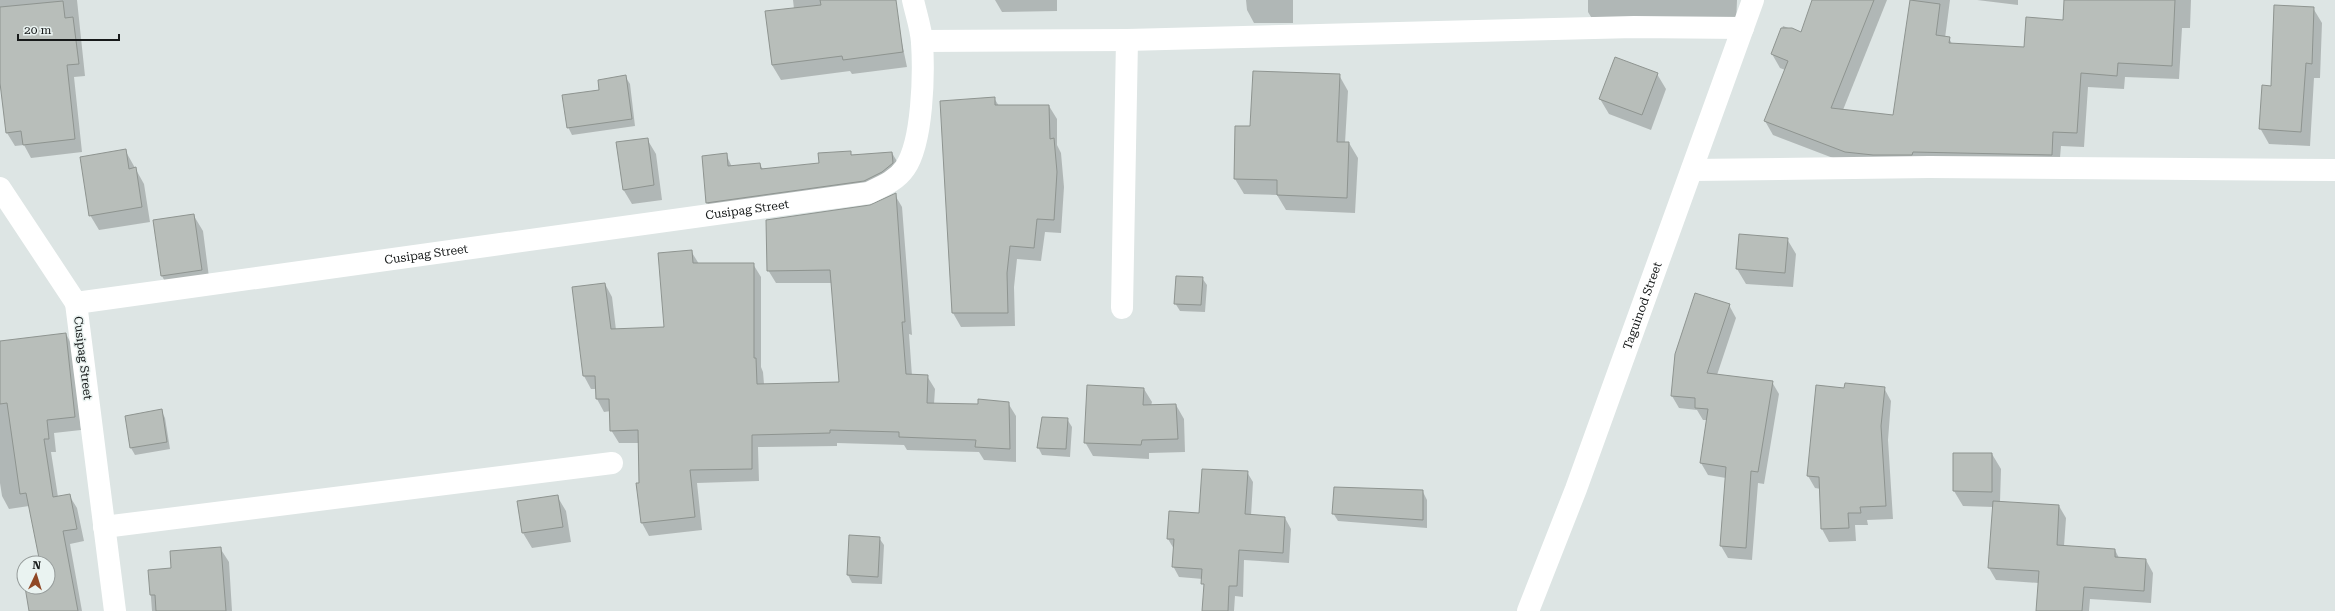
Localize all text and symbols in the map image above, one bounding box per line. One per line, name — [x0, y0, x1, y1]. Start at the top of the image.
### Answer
scale bar — [18, 16, 119, 42]
text: 20 m — [24, 23, 51, 37]
street label: Cusipag Street — [704, 197, 790, 223]
street label: Cusipag Street — [383, 242, 469, 267]
street label: Taguinod Street — [1620, 260, 1665, 351]
street label: Cusipag Street — [71, 315, 95, 401]
north arrow — [16, 555, 56, 595]
text: N — [32, 559, 42, 572]

